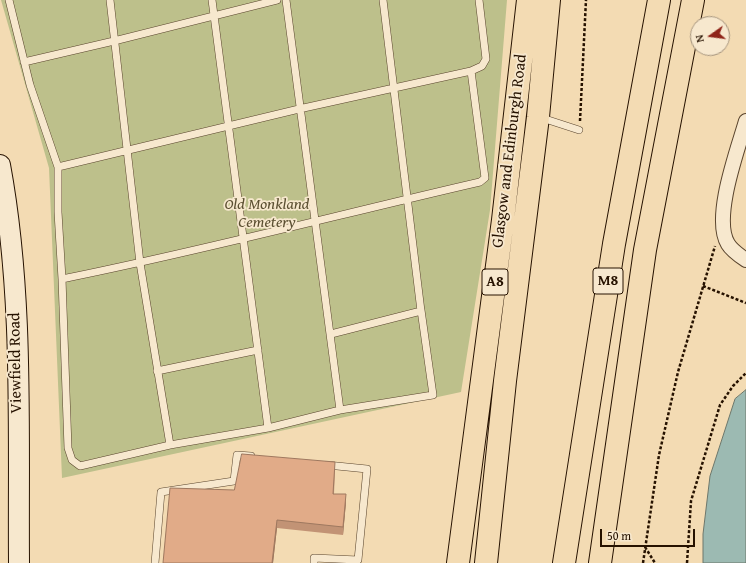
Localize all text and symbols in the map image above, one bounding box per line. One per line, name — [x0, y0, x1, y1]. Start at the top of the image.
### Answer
north arrow — [690, 16, 730, 56]
text: N — [691, 33, 708, 44]
street label: Glasgow and Edinburgh Road — [489, 53, 531, 249]
park label: Old Monkland Cemetery — [224, 195, 310, 233]
road number: M8 — [593, 268, 623, 294]
road number: A8 — [482, 269, 508, 295]
street label: Viewfield Road — [6, 312, 26, 414]
scale bar — [602, 521, 697, 547]
text: 50 m — [607, 527, 631, 544]

